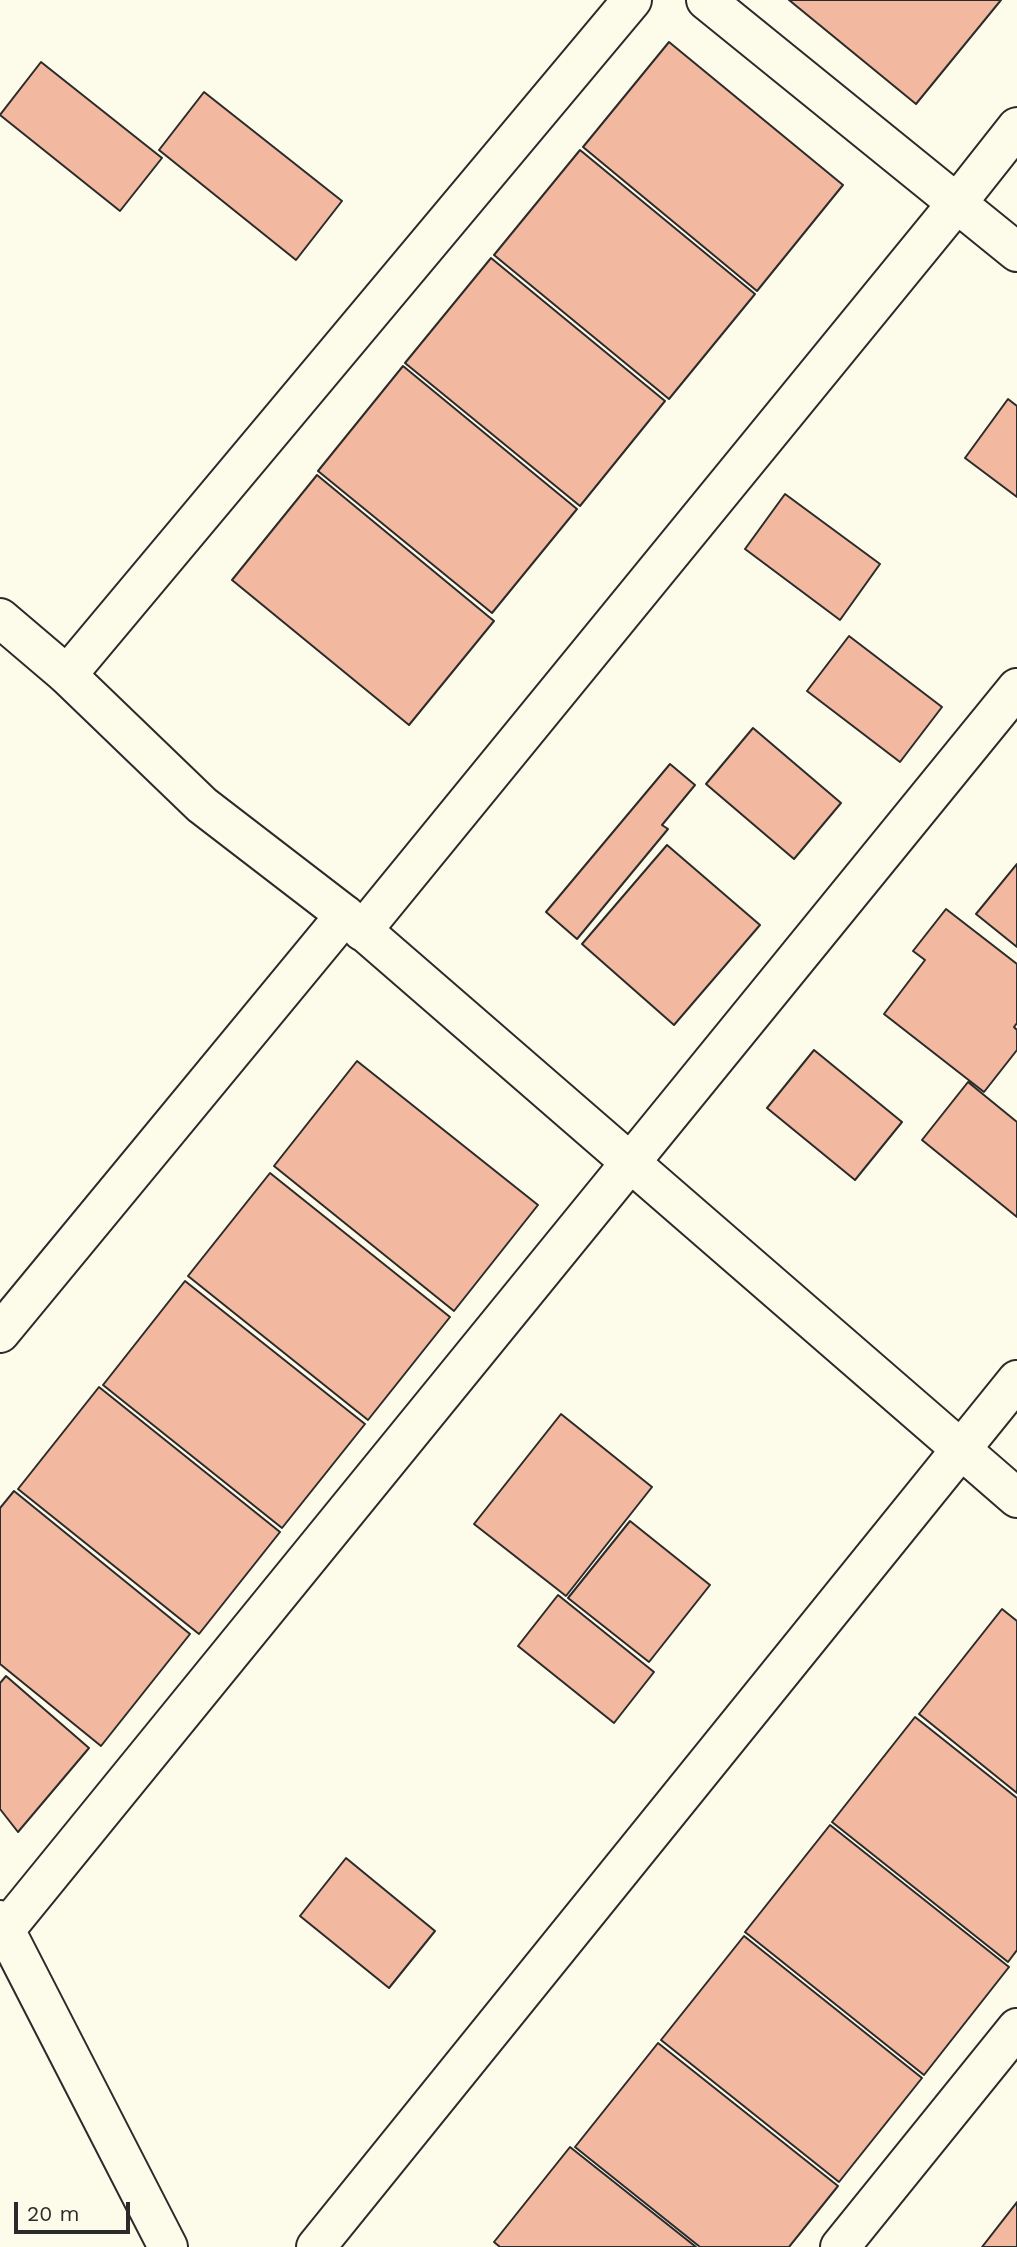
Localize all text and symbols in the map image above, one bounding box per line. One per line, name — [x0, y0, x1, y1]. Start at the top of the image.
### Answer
scale bar — [18, 2188, 133, 2232]
text: 20 m — [27, 2201, 79, 2226]

